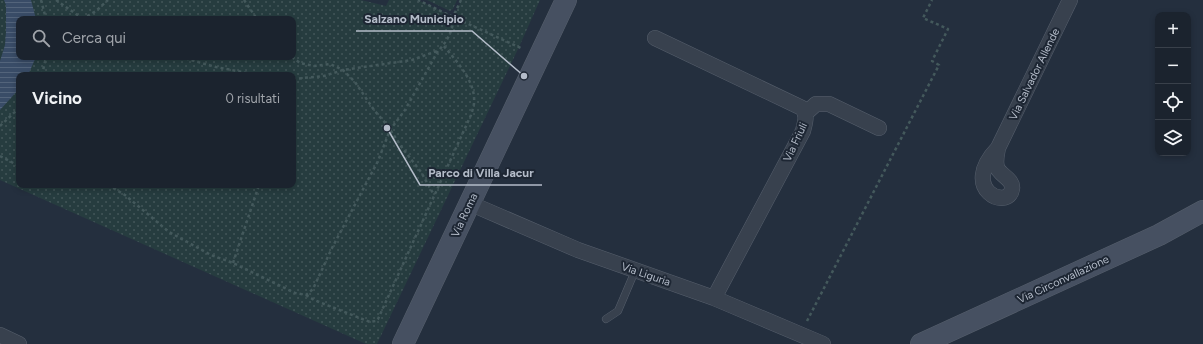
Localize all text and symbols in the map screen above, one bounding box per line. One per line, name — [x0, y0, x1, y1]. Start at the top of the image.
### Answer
callout: Salzano Municipio — [356, 7, 472, 31]
text: Salzano Municipio — [364, 12, 464, 26]
map controls — [1155, 12, 1191, 156]
button: + — [1155, 12, 1191, 48]
search box — [16, 16, 296, 60]
street label: Via Salvador Allende — [1007, 26, 1062, 122]
icon: search — [30, 27, 52, 49]
text: Cerca qui — [62, 29, 126, 47]
button: − — [1155, 48, 1191, 84]
button: locate — [1155, 84, 1191, 120]
text: Vicino — [32, 88, 82, 108]
text: 0 risultati — [225, 91, 280, 106]
button: layers — [1155, 120, 1191, 156]
street label: Via Friuli — [781, 121, 810, 164]
callout: Parco di Villa Jacur — [420, 161, 542, 185]
text: Parco di Villa Jacur — [428, 166, 534, 180]
street label: Via Roma — [449, 191, 480, 239]
street label: Via Circonvallazione — [1016, 253, 1111, 306]
street label: Via Liguria — [619, 260, 672, 289]

